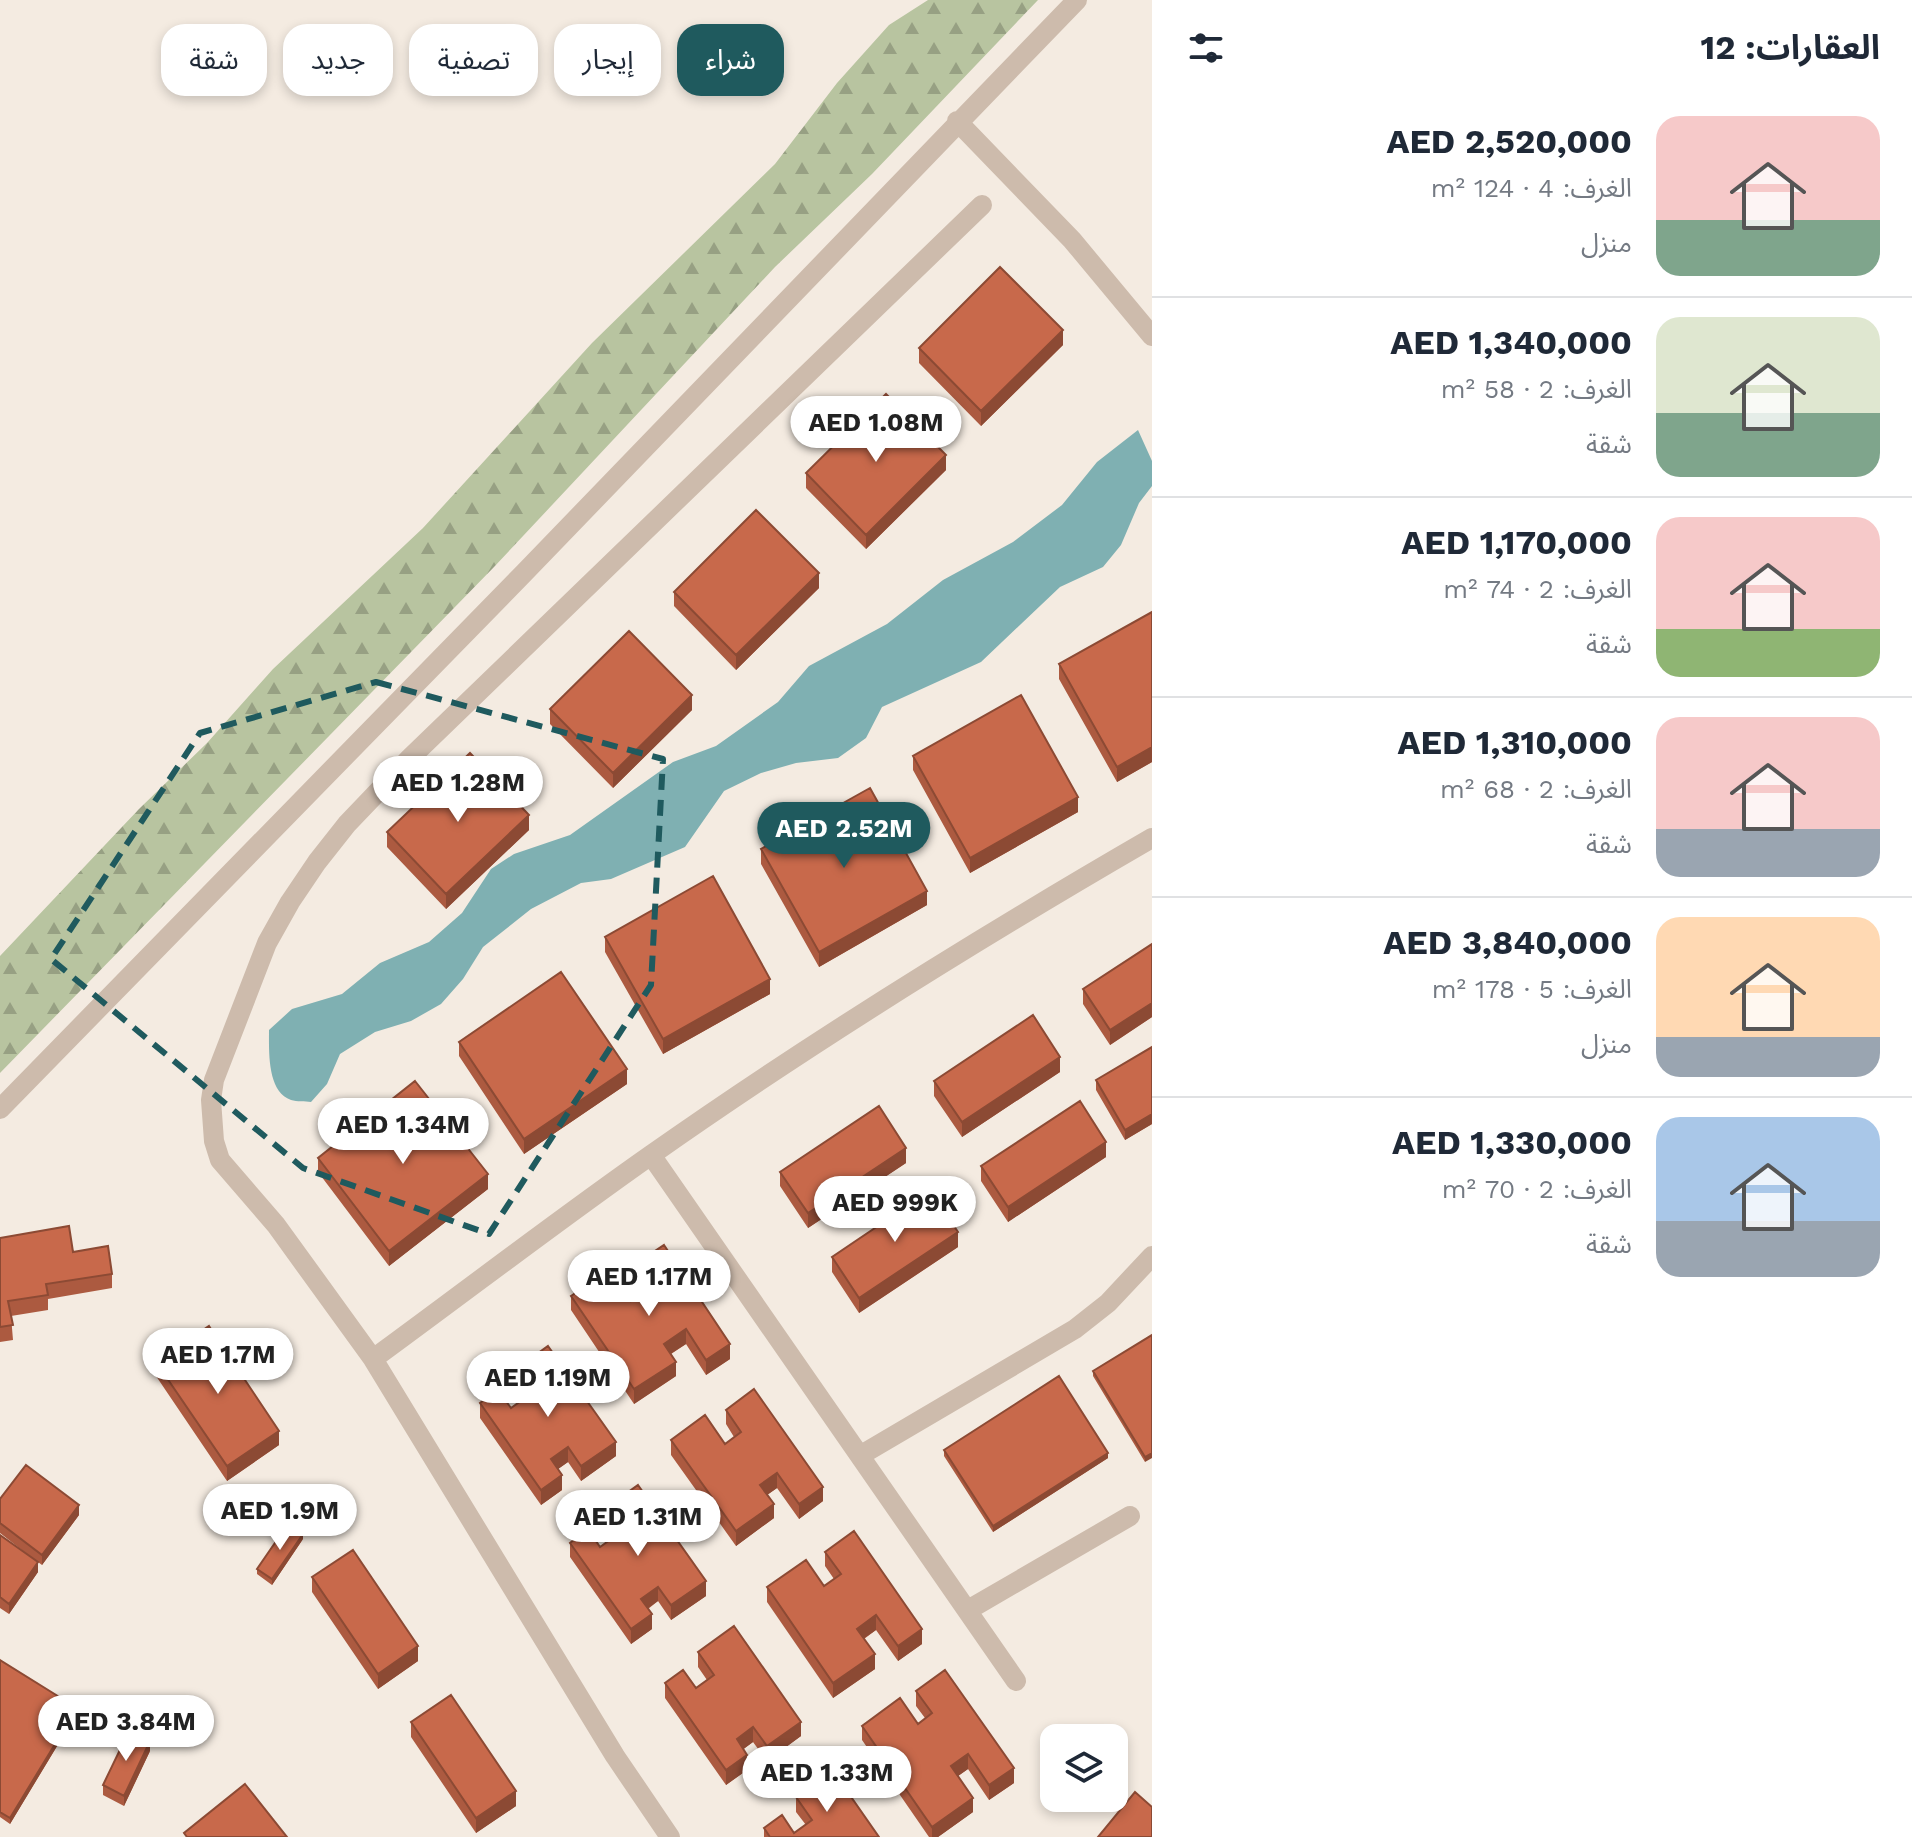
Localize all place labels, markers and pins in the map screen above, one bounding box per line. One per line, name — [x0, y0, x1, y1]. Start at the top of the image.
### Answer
pin: AED 1.08M — [784, 396, 968, 464]
pin: AED 1.28M — [366, 756, 550, 824]
pin: AED 2.52M — [752, 802, 936, 870]
pin: AED 1.34M — [311, 1098, 495, 1166]
pin: AED 999K — [812, 1176, 978, 1244]
pin: AED 1.17M — [557, 1250, 741, 1318]
pin: AED 1.7M — [135, 1328, 301, 1396]
pin: AED 1.19M — [456, 1351, 640, 1419]
pin: AED 1.9M — [197, 1484, 363, 1552]
pin: AED 1.31M — [546, 1490, 730, 1558]
pin: AED 3.84M — [34, 1695, 218, 1763]
pin: AED 1.33M — [735, 1746, 919, 1814]

